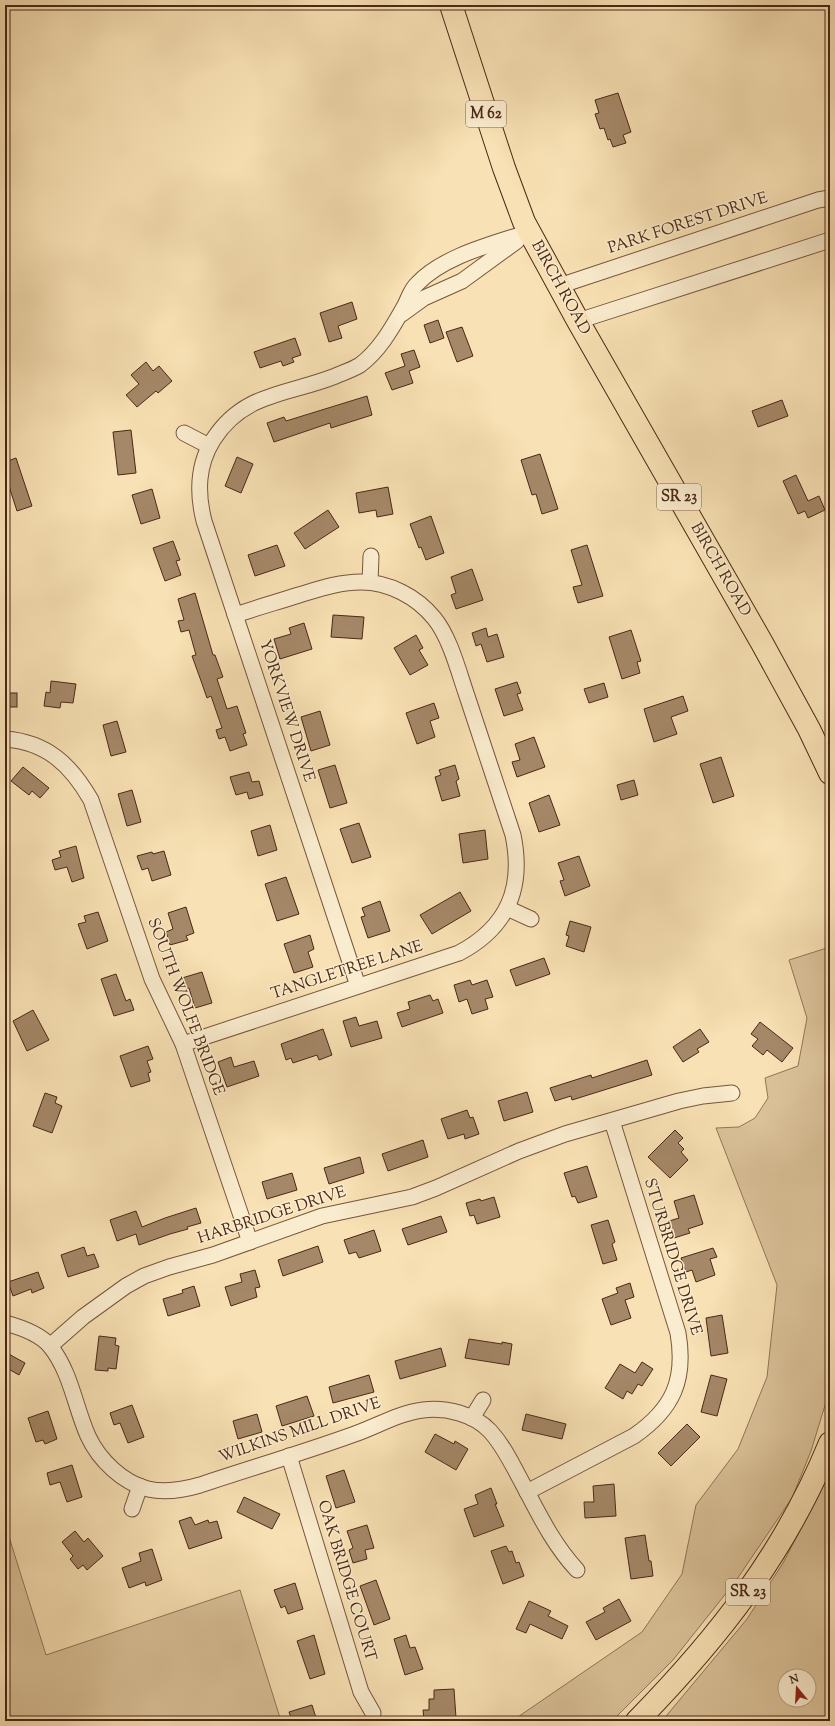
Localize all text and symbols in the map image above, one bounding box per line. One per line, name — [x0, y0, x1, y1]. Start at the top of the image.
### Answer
road number: M 62 — [466, 101, 506, 127]
street label: PARK FOREST DRIVE — [605, 187, 771, 261]
street label: BIRCH ROAD — [525, 237, 595, 339]
road number: SR 23 — [657, 484, 701, 510]
street label: BIRCH ROAD — [684, 519, 756, 621]
street label: YORKVIEW DRIVE — [252, 637, 320, 785]
street label: SOUTH WOLFE BRIDGE — [141, 915, 230, 1099]
street label: TANGLETREE LANE — [268, 935, 426, 1006]
street label: STURBRIDGE DRIVE — [637, 1176, 707, 1339]
street label: HARBRIDGE DRIVE — [195, 1181, 349, 1251]
street label: WILKINS MILL DRIVE — [216, 1392, 384, 1470]
street label: OAK BRIDGE COURT — [311, 1498, 381, 1664]
road number: SR 23 — [726, 1579, 770, 1605]
north arrow — [777, 1668, 817, 1708]
text: N — [787, 1670, 801, 1689]

